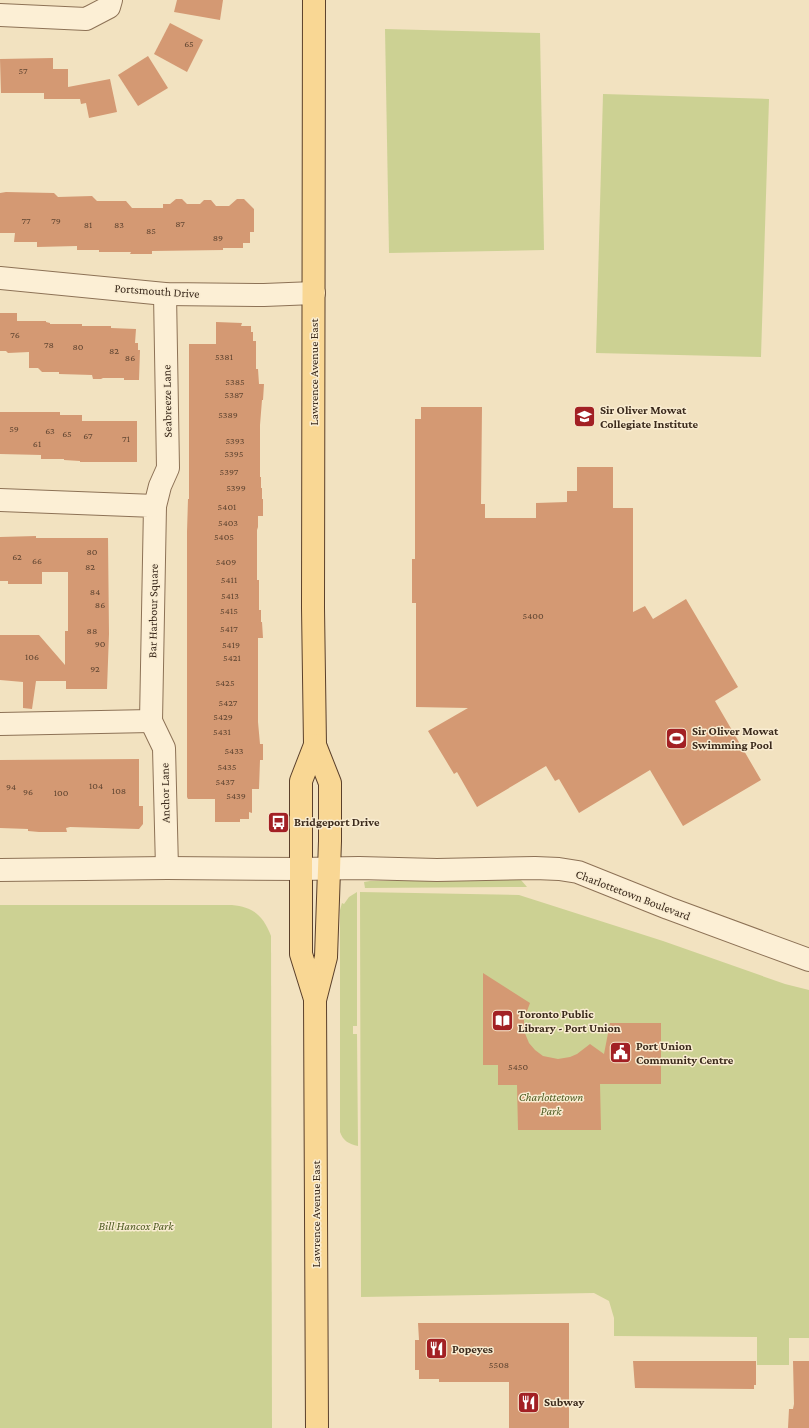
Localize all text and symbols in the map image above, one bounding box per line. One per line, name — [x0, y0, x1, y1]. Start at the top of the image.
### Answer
house number: 65 — [184, 38, 194, 49]
house number: 57 — [18, 65, 28, 76]
house number: 77 — [21, 215, 31, 226]
house number: 79 — [51, 215, 61, 226]
house number: 87 — [175, 218, 185, 229]
house number: 81 — [84, 219, 92, 230]
house number: 83 — [114, 219, 124, 230]
house number: 85 — [146, 225, 156, 236]
house number: 89 — [213, 232, 223, 243]
street label: Portsmouth Drive — [114, 281, 200, 301]
street label: Lawrence Avenue East — [307, 318, 321, 425]
house number: 76 — [10, 329, 20, 340]
house number: 78 — [44, 339, 54, 350]
house number: 80 — [72, 341, 84, 352]
house number: 82 — [109, 345, 119, 356]
house number: 5381 — [215, 351, 233, 362]
house number: 86 — [125, 352, 135, 363]
street label: Seabreeze Lane — [159, 364, 175, 438]
house number: 5385 — [225, 376, 245, 387]
house number: 5387 — [225, 389, 244, 400]
place label: Sir Oliver Mowat Collegiate Institute — [600, 403, 698, 431]
school or university icon: Sir Oliver Mowat Collegiate Institute — [572, 404, 598, 430]
house number: 5389 — [218, 409, 238, 420]
house number: 59 — [9, 423, 19, 434]
house number: 63 — [45, 425, 55, 436]
house number: 65 — [62, 428, 72, 439]
house number: 67 — [83, 430, 93, 441]
house number: 71 — [122, 433, 130, 444]
house number: 5393 — [226, 435, 245, 446]
house number: 61 — [33, 438, 41, 449]
house number: 5395 — [225, 448, 244, 459]
house number: 5397 — [220, 466, 239, 477]
house number: 5399 — [226, 482, 246, 493]
house number: 5401 — [218, 501, 236, 512]
house number: 5403 — [218, 517, 238, 528]
house number: 5405 — [214, 531, 234, 542]
house number: 80 — [86, 546, 98, 557]
house number: 62 — [12, 551, 22, 562]
house number: 66 — [32, 555, 42, 566]
house number: 5409 — [216, 556, 236, 567]
house number: 82 — [85, 561, 95, 572]
street label: Bar Harbour Square — [145, 564, 161, 658]
house number: 5411 — [221, 574, 237, 585]
house number: 84 — [90, 586, 100, 597]
house number: 5413 — [221, 590, 239, 601]
house number: 86 — [95, 599, 105, 610]
house number: 5415 — [220, 605, 238, 616]
house number: 5400 — [522, 610, 544, 621]
house number: 5417 — [220, 623, 238, 634]
house number: 88 — [87, 625, 97, 636]
house number: 90 — [95, 638, 106, 649]
house number: 5419 — [222, 639, 240, 650]
house number: 106 — [25, 651, 39, 662]
house number: 5421 — [223, 652, 241, 663]
house number: 92 — [90, 663, 100, 674]
house number: 5425 — [215, 677, 235, 688]
house number: 5427 — [219, 697, 238, 708]
house number: 5429 — [213, 711, 233, 722]
place label: Sir Oliver Mowat Swimming Pool — [692, 724, 779, 752]
sports icon: Sir Oliver Mowat Swimming Pool — [664, 725, 690, 751]
house number: 5431 — [213, 726, 231, 737]
house number: 5433 — [224, 745, 244, 756]
house number: 5435 — [217, 761, 237, 772]
street label: Anchor Lane — [157, 763, 173, 823]
house number: 5437 — [216, 776, 235, 787]
house number: 104 — [89, 780, 103, 791]
house number: 94 — [6, 781, 16, 792]
house number: 108 — [112, 785, 126, 796]
house number: 96 — [23, 786, 33, 797]
house number: 100 — [54, 787, 69, 798]
house number: 5439 — [226, 790, 246, 801]
bus stop icon: Bridgeport Drive — [266, 809, 292, 835]
place label: Bridgeport Drive — [294, 815, 380, 829]
street label: Charlottetown Boulevard — [574, 867, 693, 924]
place label: Toronto Public Library - Port Union — [518, 1007, 621, 1035]
library icon: Toronto Public Library - Port Union — [490, 1008, 516, 1034]
place label: Port Union Community Centre — [636, 1039, 734, 1067]
public building icon: Port Union Community Centre — [607, 1040, 633, 1066]
house number: 5450 — [508, 1061, 528, 1072]
park label: Charlottetown Park — [519, 1090, 583, 1118]
street label: Lawrence Avenue East — [309, 1160, 323, 1267]
park label: Bill Hancox Park — [99, 1219, 174, 1233]
restaurant icon: Popeyes — [423, 1336, 449, 1362]
place label: Popeyes — [452, 1342, 493, 1356]
house number: 5508 — [489, 1359, 509, 1370]
restaurant icon: Subway — [516, 1389, 542, 1415]
place label: Subway — [544, 1395, 584, 1409]

